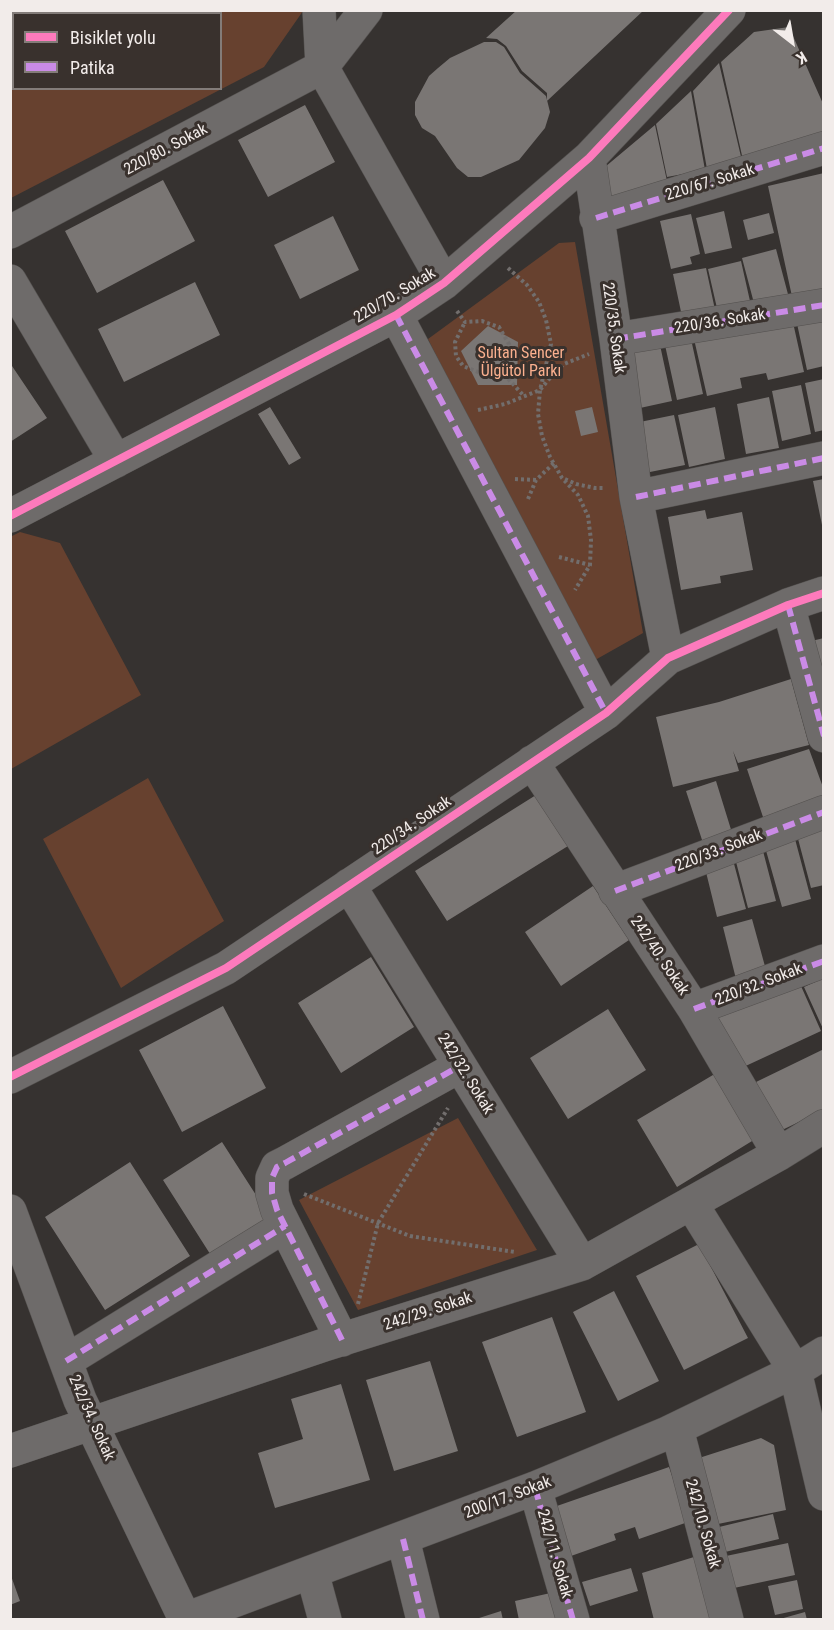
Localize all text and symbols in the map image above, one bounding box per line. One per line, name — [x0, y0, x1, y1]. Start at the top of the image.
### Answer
legend — [12, 12, 222, 90]
north arrow — [762, 12, 822, 72]
text: Bisiklet yolu — [70, 27, 156, 48]
text: K — [793, 47, 810, 68]
text: Patika — [70, 57, 115, 78]
street label: 220/80. Sokak — [121, 120, 211, 180]
street label: 220/67. Sokak — [663, 160, 757, 206]
street label: 220/70. Sokak — [351, 264, 439, 328]
street label: 220/35. Sokak — [597, 281, 629, 375]
street label: 220/36. Sokak — [673, 305, 767, 339]
park label: Sultan Sencer Ülgütol Parkı — [478, 344, 564, 382]
street label: 220/34. Sokak — [369, 792, 455, 860]
street label: 220/33. Sokak — [673, 826, 765, 876]
street label: 242/40. Sokak — [625, 913, 693, 999]
street label: 220/32. Sokak — [713, 960, 805, 1010]
street label: 242/32. Sokak — [433, 1030, 497, 1118]
street label: 242/29. Sokak — [381, 1289, 475, 1335]
street label: 242/34. Sokak — [64, 1372, 118, 1464]
street label: 200/17. Sokak — [462, 1473, 554, 1523]
street label: 242/10. Sokak — [680, 1477, 724, 1571]
street label: 242/11. Sokak — [532, 1507, 576, 1601]

